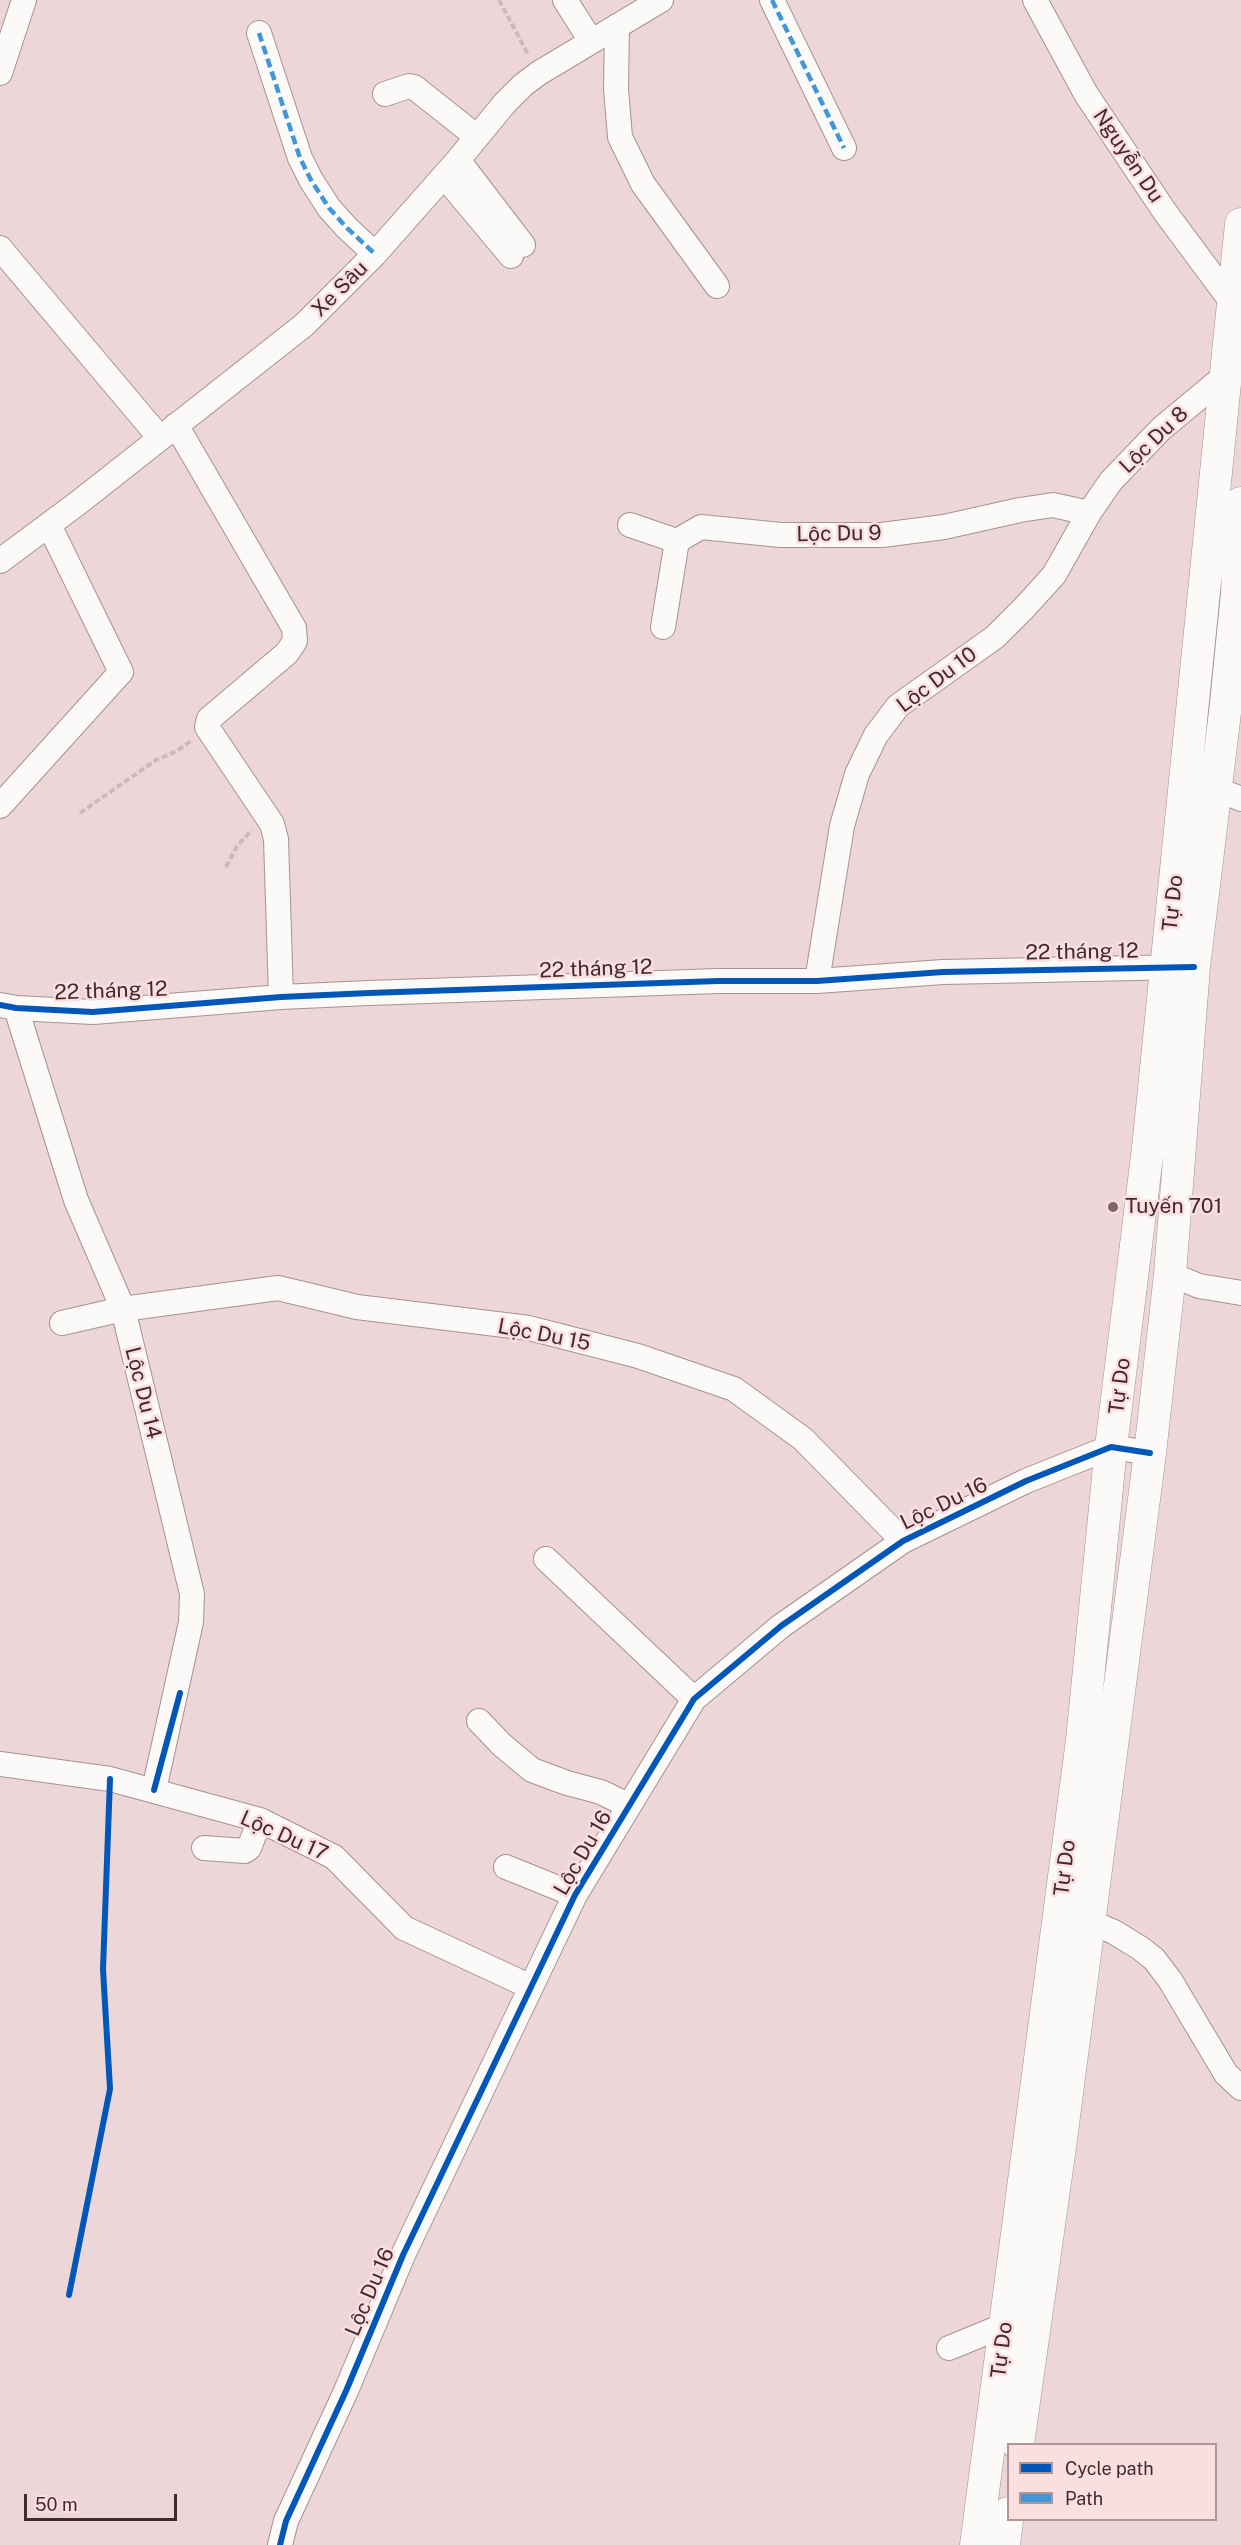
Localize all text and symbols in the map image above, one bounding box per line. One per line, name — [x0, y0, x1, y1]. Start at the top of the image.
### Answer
street label: Nguyễn Du — [1087, 104, 1169, 208]
street label: Xe Sâu — [307, 256, 373, 322]
street label: Lộc Du 8 — [1114, 401, 1194, 479]
street label: Lộc Du 9 — [796, 521, 882, 547]
street label: Lộc Du 10 — [892, 642, 982, 718]
street label: Tự Do — [1158, 874, 1188, 932]
street label: 22 tháng 12 — [1025, 938, 1139, 966]
street label: 22 tháng 12 — [539, 954, 653, 984]
street label: 22 tháng 12 — [54, 976, 168, 1006]
place label: Tuyến 701 — [1125, 1194, 1222, 1220]
marker: Tuyến 701 — [1106, 1200, 1120, 1214]
street label: Lộc Du 15 — [495, 1314, 593, 1356]
street label: Lộc Du 14 — [119, 1344, 167, 1442]
street label: Tự Do — [1104, 1356, 1136, 1416]
street label: Lộc Du 16 — [896, 1472, 992, 1536]
street label: Lộc Du 17 — [236, 1806, 332, 1866]
street label: Lộc Du 16 — [549, 1806, 617, 1900]
street label: Tự Do — [1049, 1838, 1081, 1898]
street label: Lộc Du 16 — [340, 2244, 400, 2340]
street label: Tự Do — [986, 2320, 1018, 2380]
legend — [1007, 2443, 1217, 2521]
text: Cycle path — [1065, 2458, 1154, 2479]
scale bar — [27, 2482, 180, 2520]
text: Path — [1065, 2488, 1103, 2509]
text: 50 m — [35, 2494, 78, 2515]

